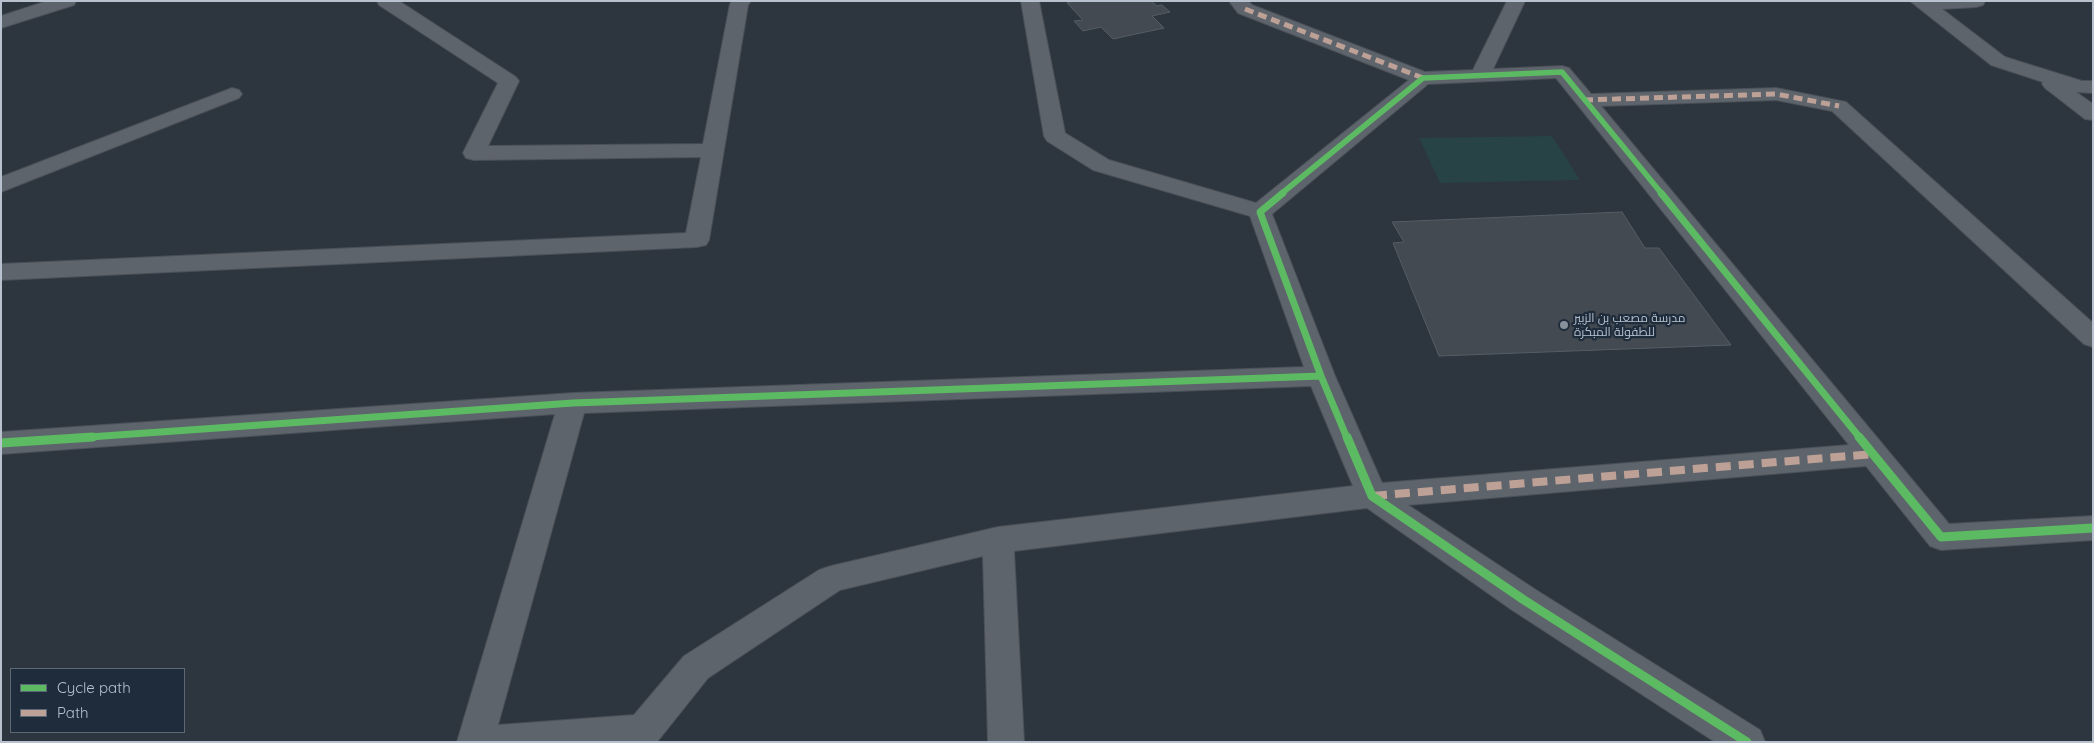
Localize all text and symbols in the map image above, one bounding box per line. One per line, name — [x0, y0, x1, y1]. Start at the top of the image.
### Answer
place label: مدرسة مصعب بن الزبير للطفولة المبكرة — [1574, 311, 1685, 339]
marker: مدرسة مصعب بن الزبير للطفولة المبكرة — [1558, 319, 1570, 331]
legend — [10, 668, 185, 733]
text: Cycle path — [57, 678, 131, 697]
text: Path — [57, 703, 89, 722]

